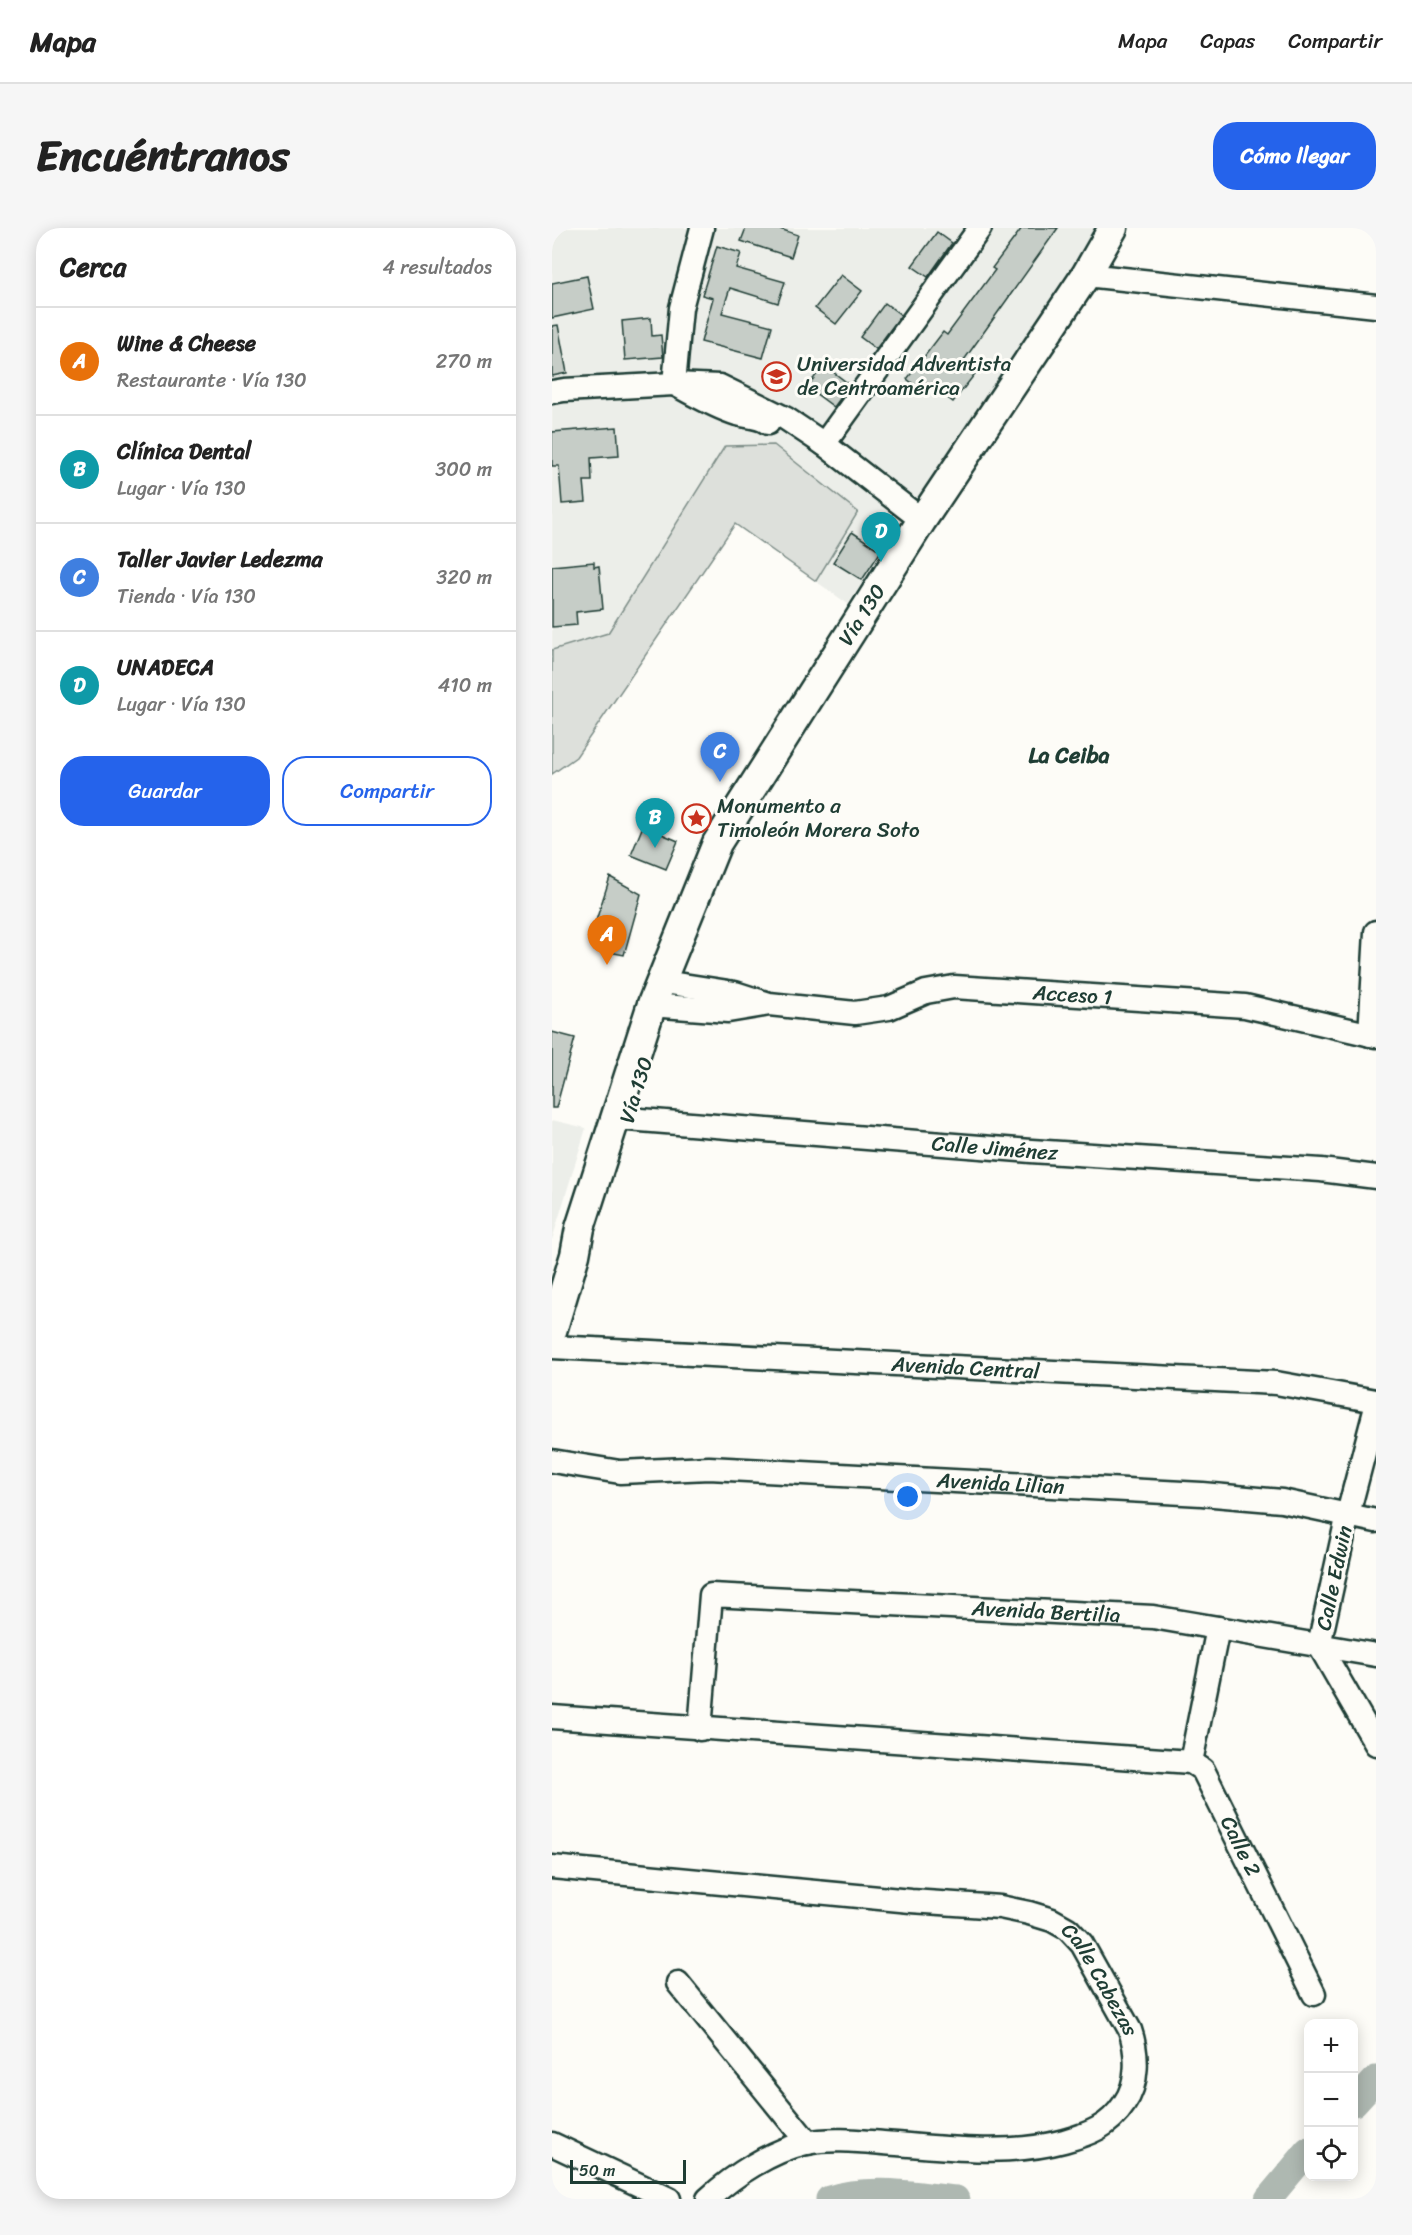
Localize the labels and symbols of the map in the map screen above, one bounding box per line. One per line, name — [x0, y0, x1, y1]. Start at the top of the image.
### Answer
place label: Universidad Adventista de Centroamérica — [797, 345, 1012, 407]
school or university icon: Universidad Adventista de Centroamérica — [760, 360, 792, 392]
pin: D — [862, 512, 900, 562]
street label: Vía 130 — [828, 576, 896, 654]
pin: C — [700, 732, 740, 782]
district label: La Ceiba — [1028, 736, 1110, 775]
place label: Monumento a Timoleón Morera Soto — [717, 787, 920, 849]
pin: B — [636, 798, 674, 848]
place icon: Monumento a Timoleón Morera Soto — [680, 802, 712, 834]
pin: A — [588, 916, 626, 965]
street label: Acceso 1 — [1031, 973, 1113, 1016]
street label: Vía 130 — [608, 1052, 664, 1128]
street label: Calle Jiménez — [930, 1124, 1060, 1172]
street label: Avenida Central — [890, 1345, 1041, 1390]
street label: Avenida Lilian — [935, 1461, 1065, 1506]
your location — [893, 1482, 922, 1511]
street label: Calle Edwin — [1304, 1522, 1364, 1634]
street label: Avenida Bertilia — [970, 1589, 1122, 1634]
street label: Calle 2 — [1209, 1809, 1272, 1883]
street label: Calle Cabezas — [1052, 1913, 1150, 2041]
scale bar — [570, 2157, 686, 2184]

